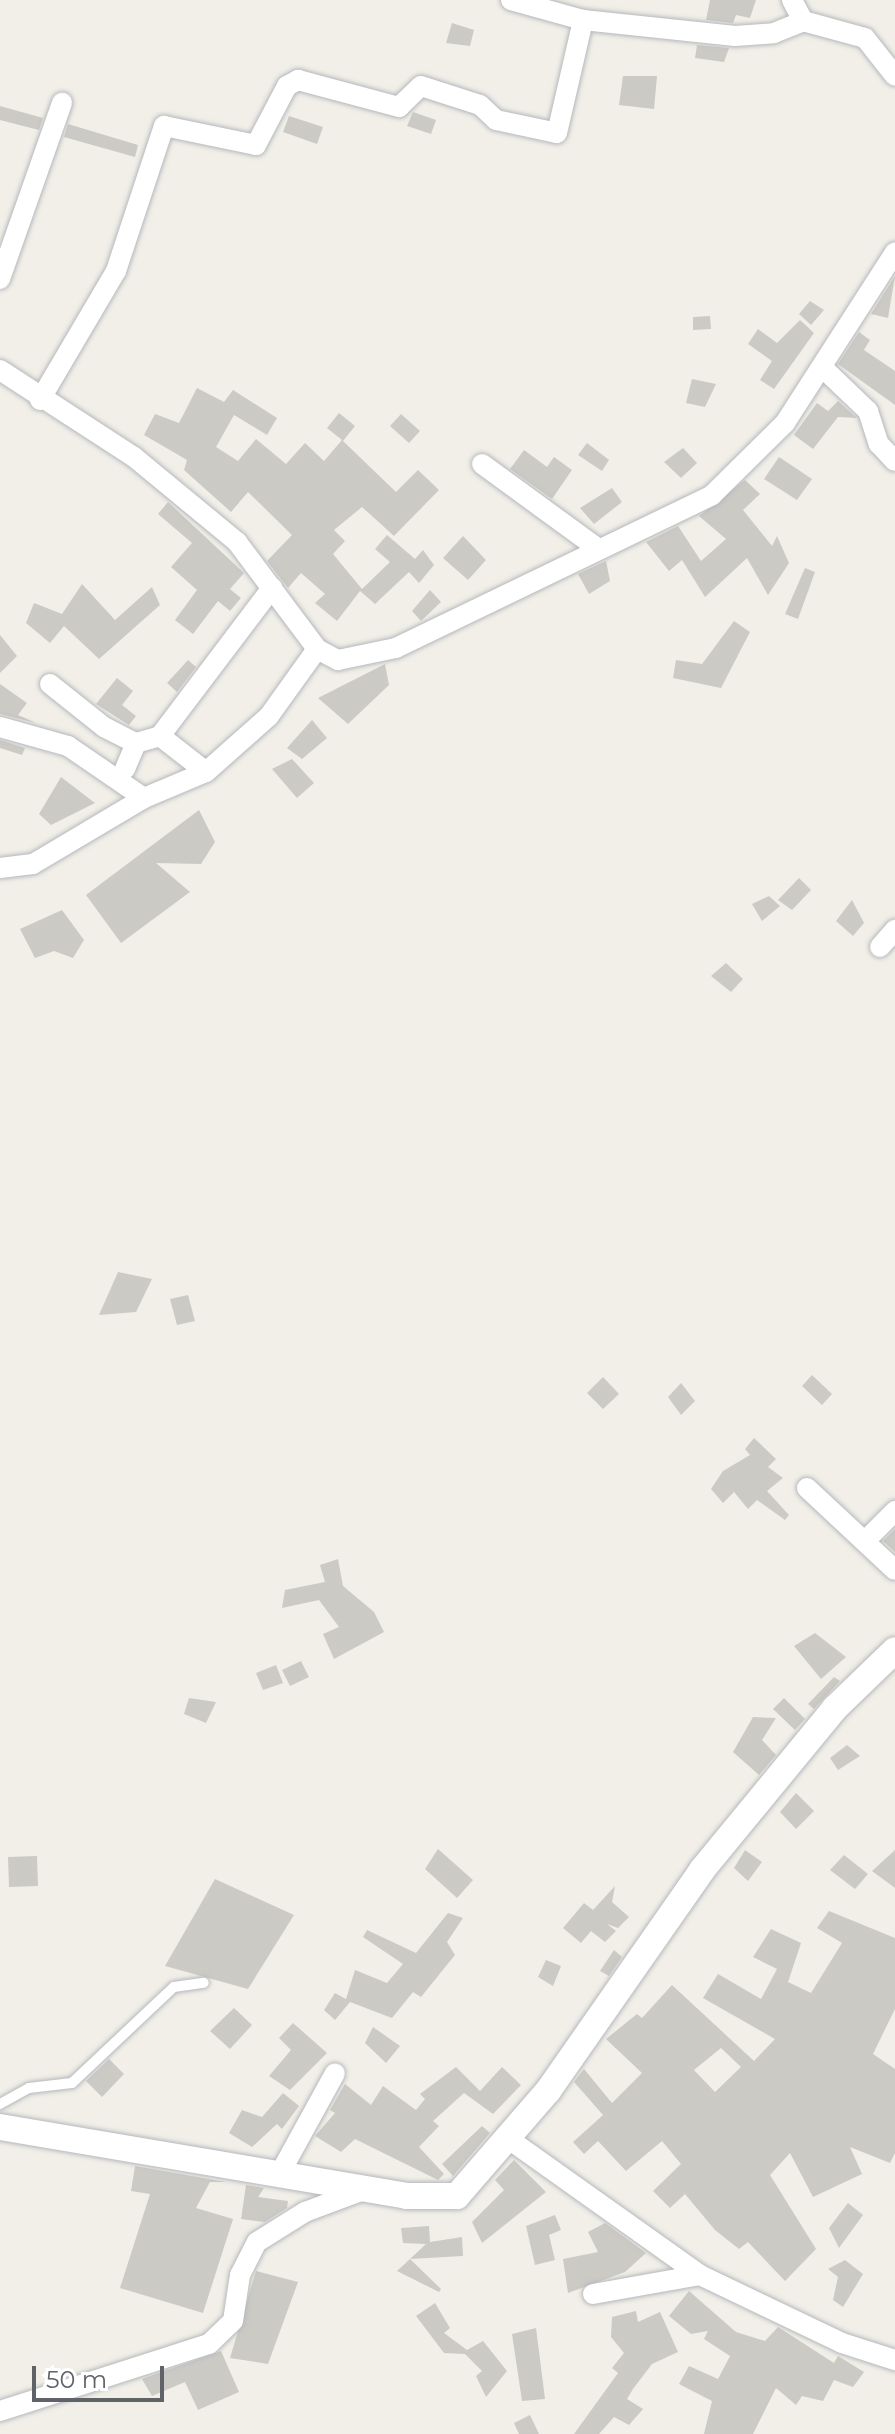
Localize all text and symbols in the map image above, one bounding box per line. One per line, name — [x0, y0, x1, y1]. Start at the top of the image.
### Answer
scale bar — [36, 2350, 168, 2400]
text: 50 m — [46, 2365, 107, 2394]

